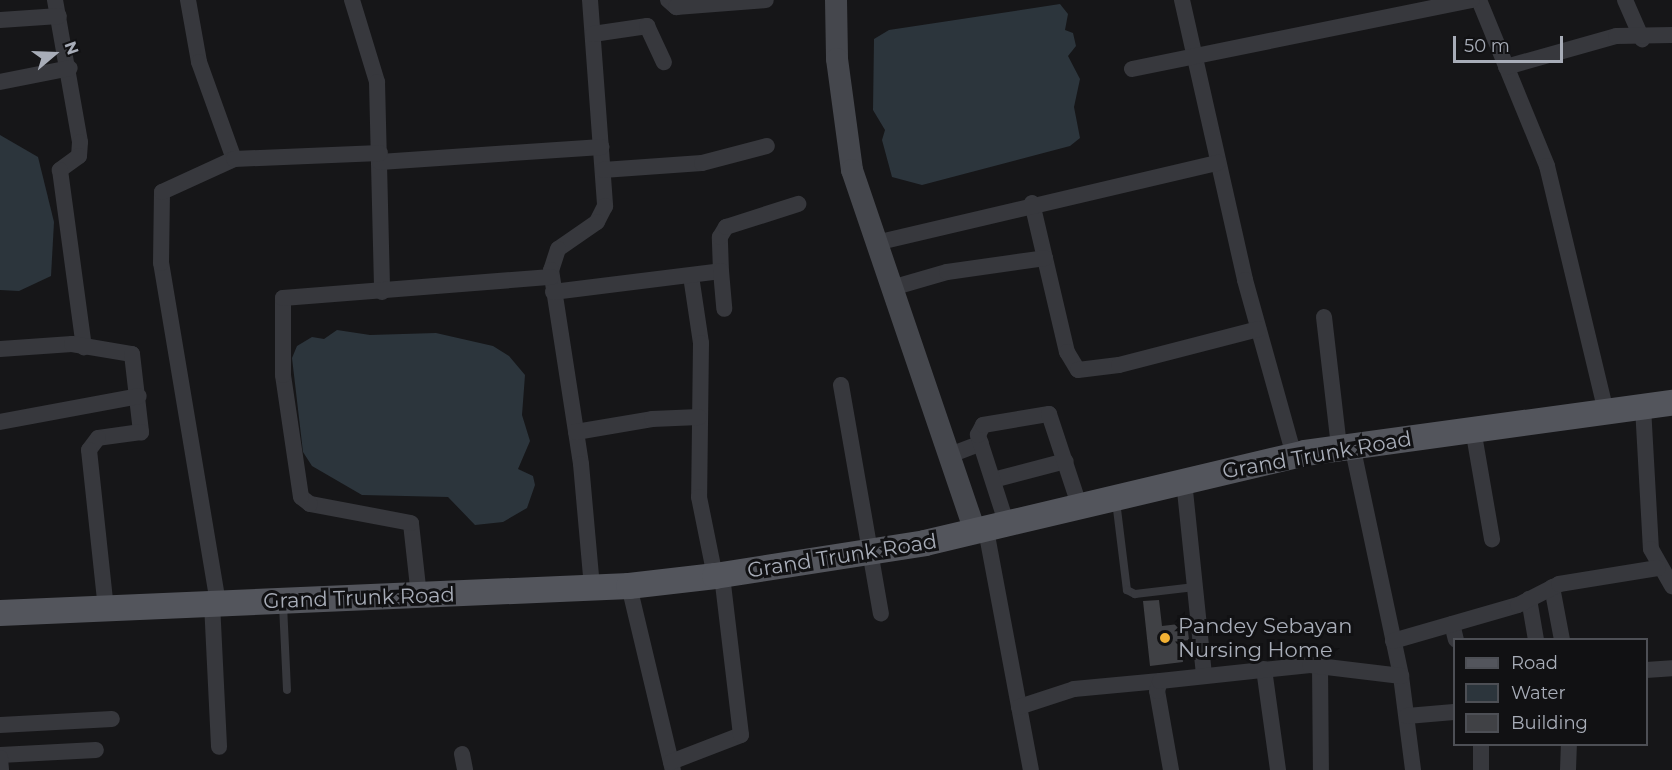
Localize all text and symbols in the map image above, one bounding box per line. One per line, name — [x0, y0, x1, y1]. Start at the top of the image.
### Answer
north arrow — [24, 24, 84, 84]
scale bar — [1456, 24, 1566, 62]
text: 50 m — [1464, 35, 1510, 57]
text: N — [60, 39, 83, 57]
street label: Grand Trunk Road — [1220, 426, 1414, 484]
street label: Grand Trunk Road — [745, 529, 939, 583]
street label: Grand Trunk Road — [263, 582, 455, 614]
place label: Pandey Sebayan Nursing Home — [1178, 613, 1352, 663]
marker: Pandey Sebayan Nursing Home — [1156, 629, 1174, 647]
legend — [1453, 638, 1648, 746]
text: Road — [1511, 652, 1558, 674]
text: Water — [1511, 682, 1566, 704]
text: Building — [1511, 712, 1588, 734]

